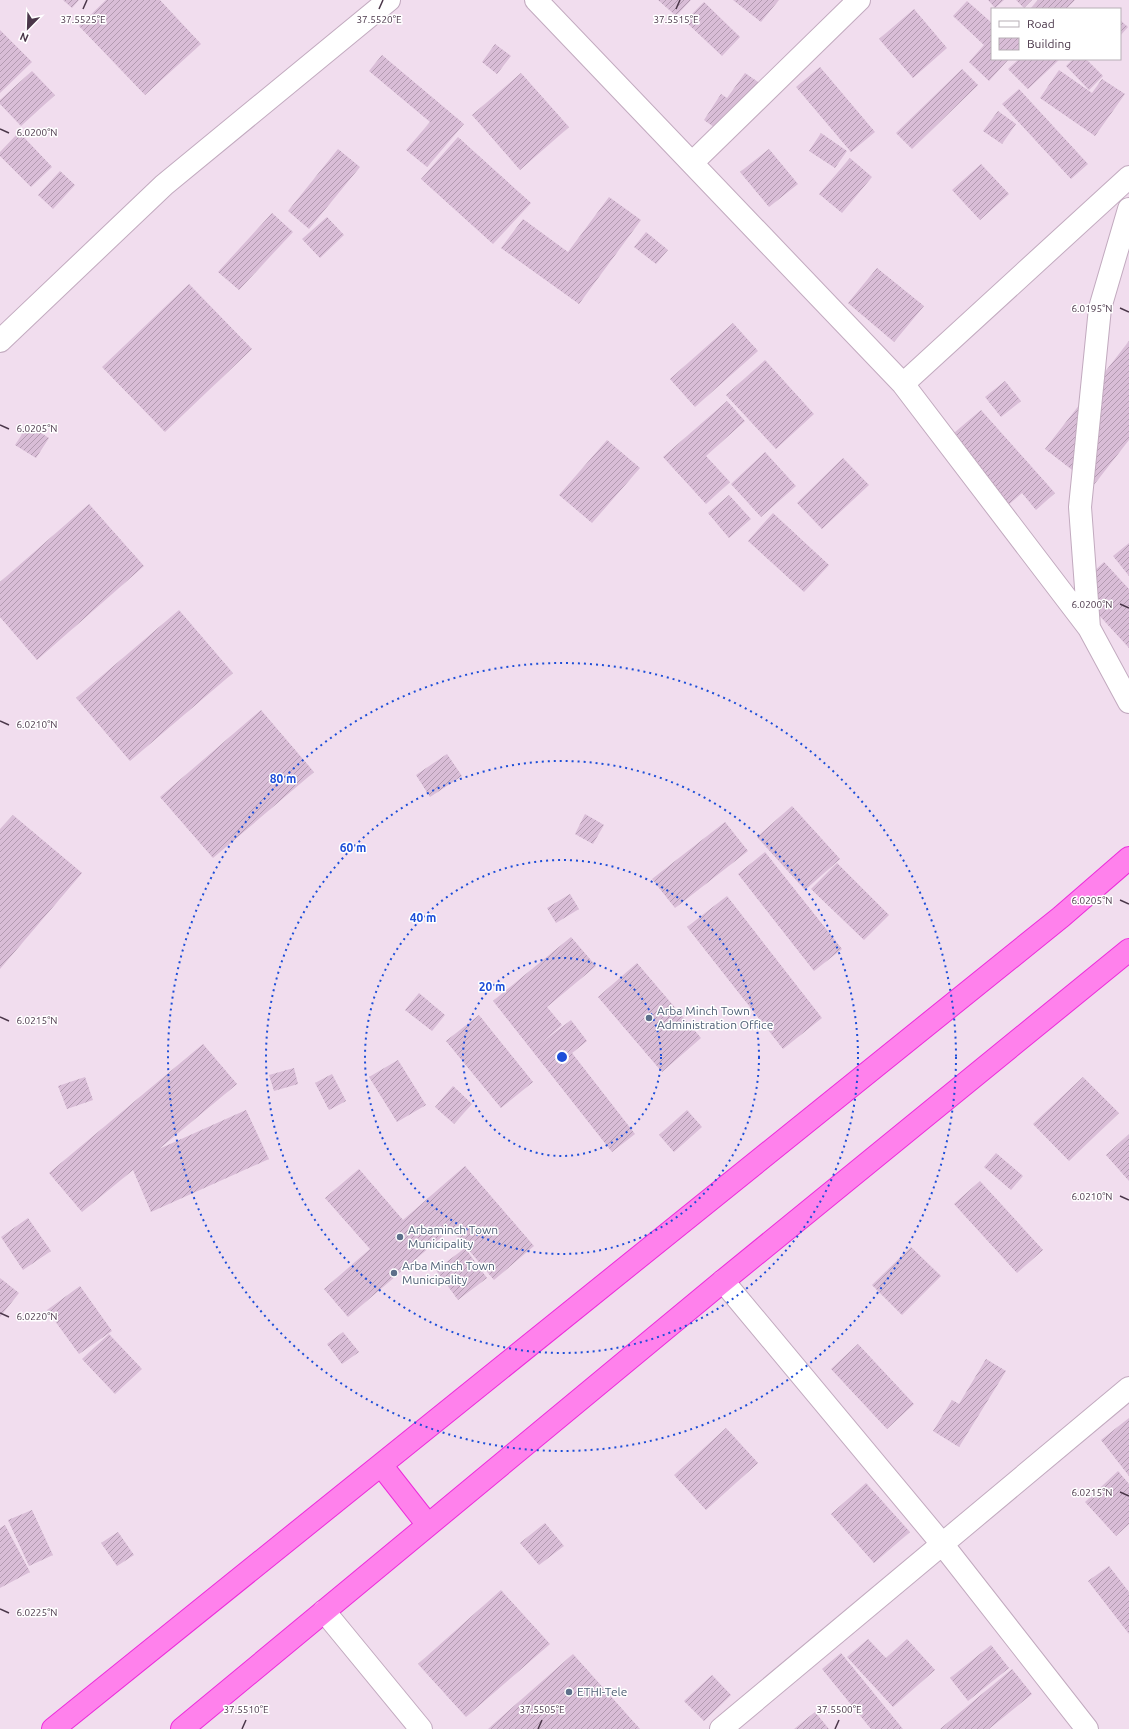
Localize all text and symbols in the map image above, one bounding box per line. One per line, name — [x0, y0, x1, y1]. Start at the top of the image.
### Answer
north arrow — [8, 8, 48, 48]
legend — [991, 8, 1121, 60]
text: 37.5525°E — [60, 14, 106, 25]
text: 37.5520°E — [356, 14, 402, 25]
text: 37.5515°E — [653, 14, 699, 25]
text: Road — [1027, 17, 1055, 30]
text: N — [18, 30, 30, 44]
text: Building — [1027, 37, 1071, 50]
text: 6.0200°N — [16, 127, 58, 138]
text: 6.0195°N — [1071, 303, 1113, 314]
text: 6.0205°N — [16, 423, 58, 434]
text: 6.0200°N — [1071, 599, 1113, 610]
text: 6.0210°N — [16, 719, 58, 730]
text: 80 m — [270, 772, 296, 785]
text: 60 m — [340, 841, 366, 854]
text: 6.0205°N — [1071, 895, 1113, 906]
text: 40 m — [410, 911, 436, 924]
text: 20 m — [479, 980, 505, 993]
place label: Arba Minch Town Administration Office — [657, 1004, 773, 1031]
marker: Arba Minch Town Administration Office — [644, 1013, 654, 1023]
text: 6.0215°N — [16, 1015, 58, 1026]
centre of rings — [555, 1050, 569, 1064]
text: 6.0210°N — [1071, 1191, 1113, 1202]
place label: Arbaminch Town Municipality — [408, 1223, 498, 1250]
marker: Arbaminch Town Municipality — [395, 1232, 405, 1242]
place label: Arba Minch Town Municipality — [402, 1259, 495, 1286]
marker: Arba Minch Town Municipality — [389, 1268, 399, 1278]
text: 6.0220°N — [16, 1311, 58, 1322]
text: 6.0215°N — [1071, 1487, 1113, 1498]
text: 6.0225°N — [16, 1607, 58, 1618]
place label: ETHI-Tele — [577, 1685, 627, 1698]
marker: ETHI-Tele — [564, 1687, 574, 1697]
text: 37.5510°E — [223, 1704, 269, 1715]
text: 37.5505°E — [519, 1704, 565, 1715]
text: 37.5500°E — [816, 1704, 862, 1715]

